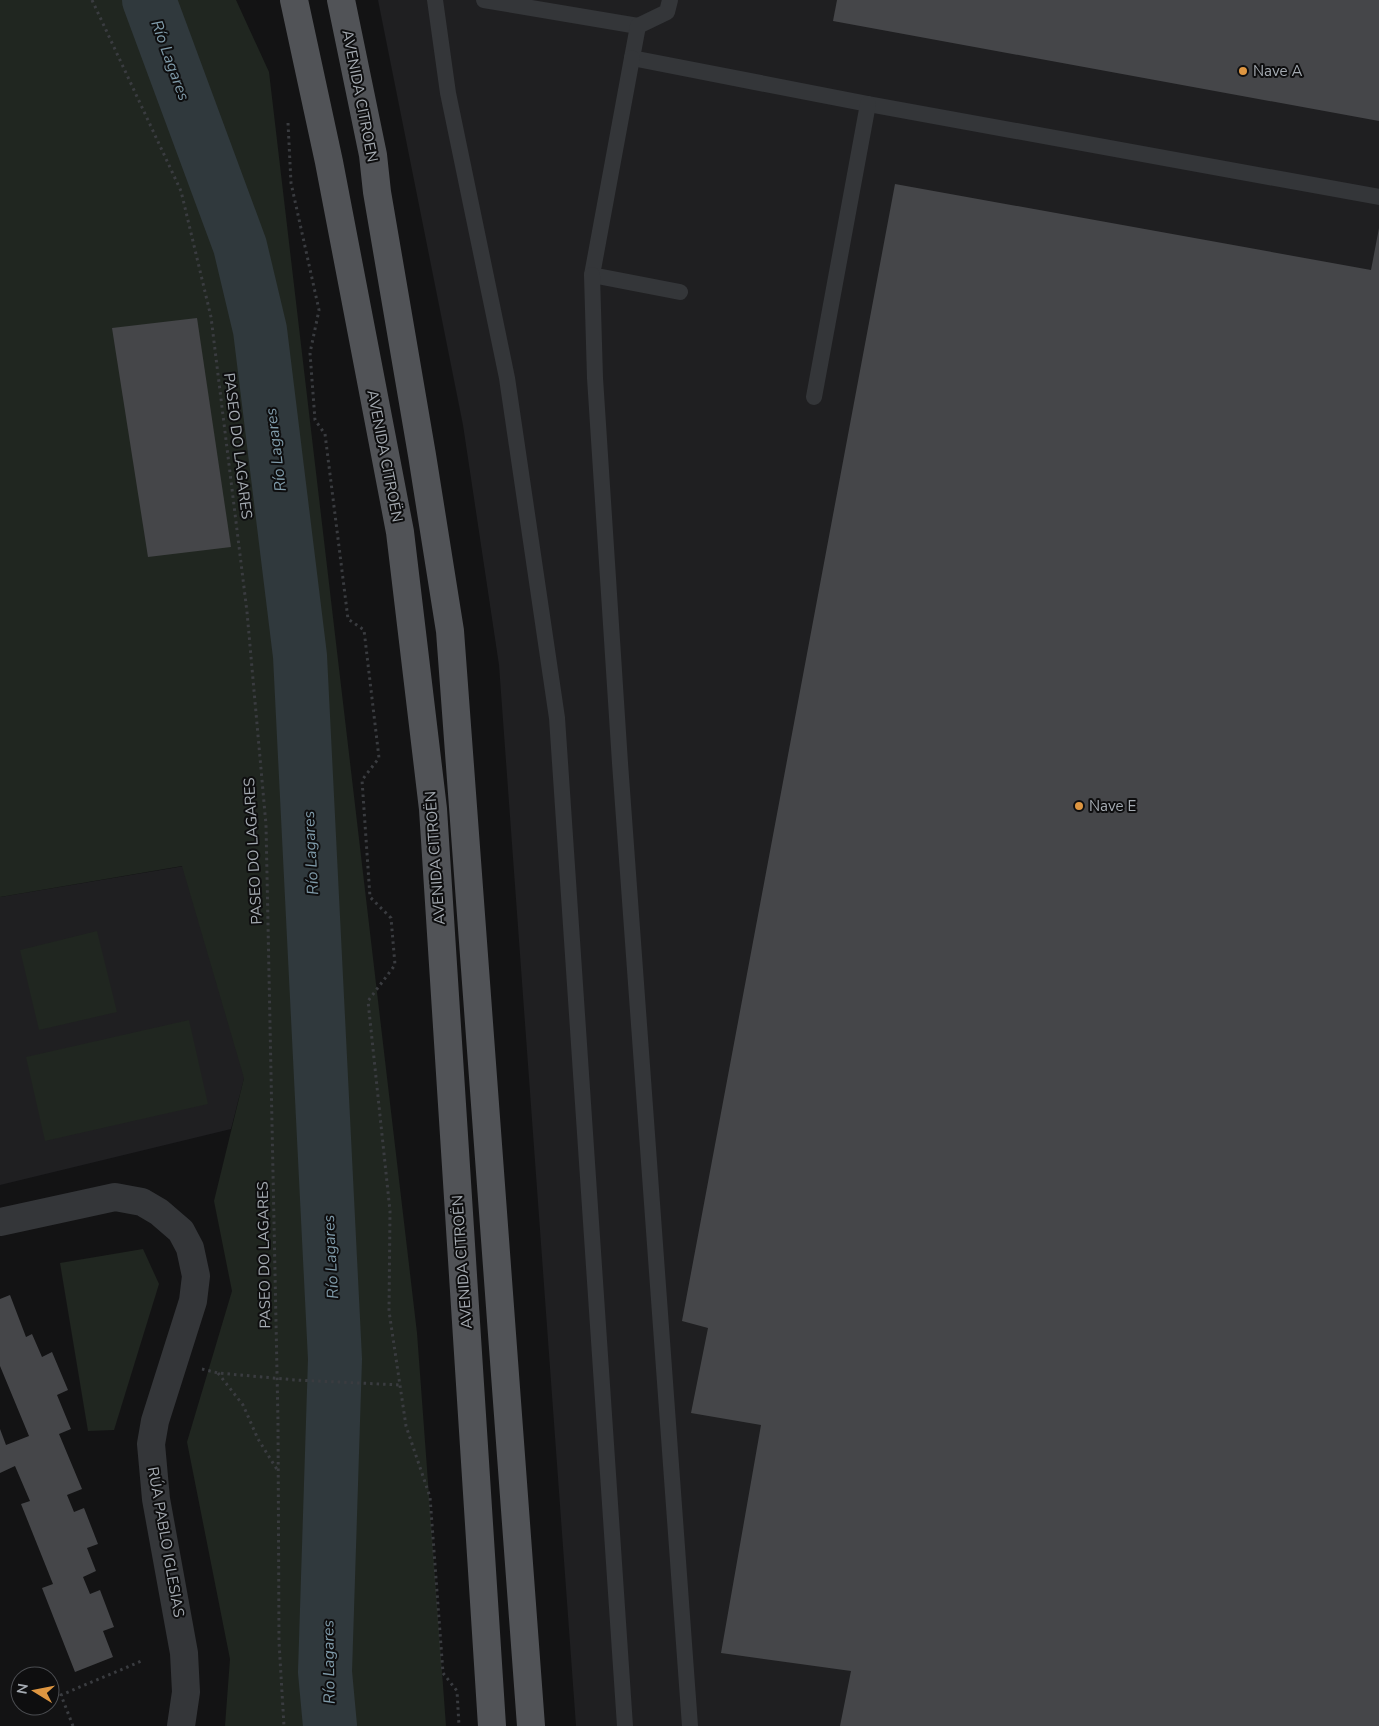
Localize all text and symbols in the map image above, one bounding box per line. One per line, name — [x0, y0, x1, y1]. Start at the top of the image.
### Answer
water label: Río Lagares — [145, 17, 195, 104]
street label: AVENIDA CITROEN — [337, 28, 383, 164]
place label: Nave A — [1253, 61, 1302, 81]
marker: Nave A — [1237, 65, 1249, 77]
street label: PASEO DO LAGARES — [219, 372, 257, 520]
street label: AVENIDA CITROËN — [362, 388, 408, 524]
water label: Río Lagares — [260, 406, 292, 493]
street label: PASEO DO LAGARES — [239, 777, 267, 925]
street label: AVENIDA CITROËN — [420, 790, 450, 926]
place label: Nave E — [1089, 796, 1136, 816]
marker: Nave E — [1073, 800, 1085, 812]
water label: Río Lagares — [298, 810, 324, 896]
street label: PASEO DO LAGARES — [253, 1181, 275, 1329]
street label: AVENIDA CITROËN — [447, 1194, 477, 1330]
water label: Río Lagares — [318, 1214, 344, 1300]
street label: RÚA PABLO IGLESIAS — [143, 1465, 190, 1619]
water label: Río Lagares — [317, 1619, 341, 1704]
north arrow — [10, 1666, 60, 1716]
text: N — [12, 1682, 33, 1696]

